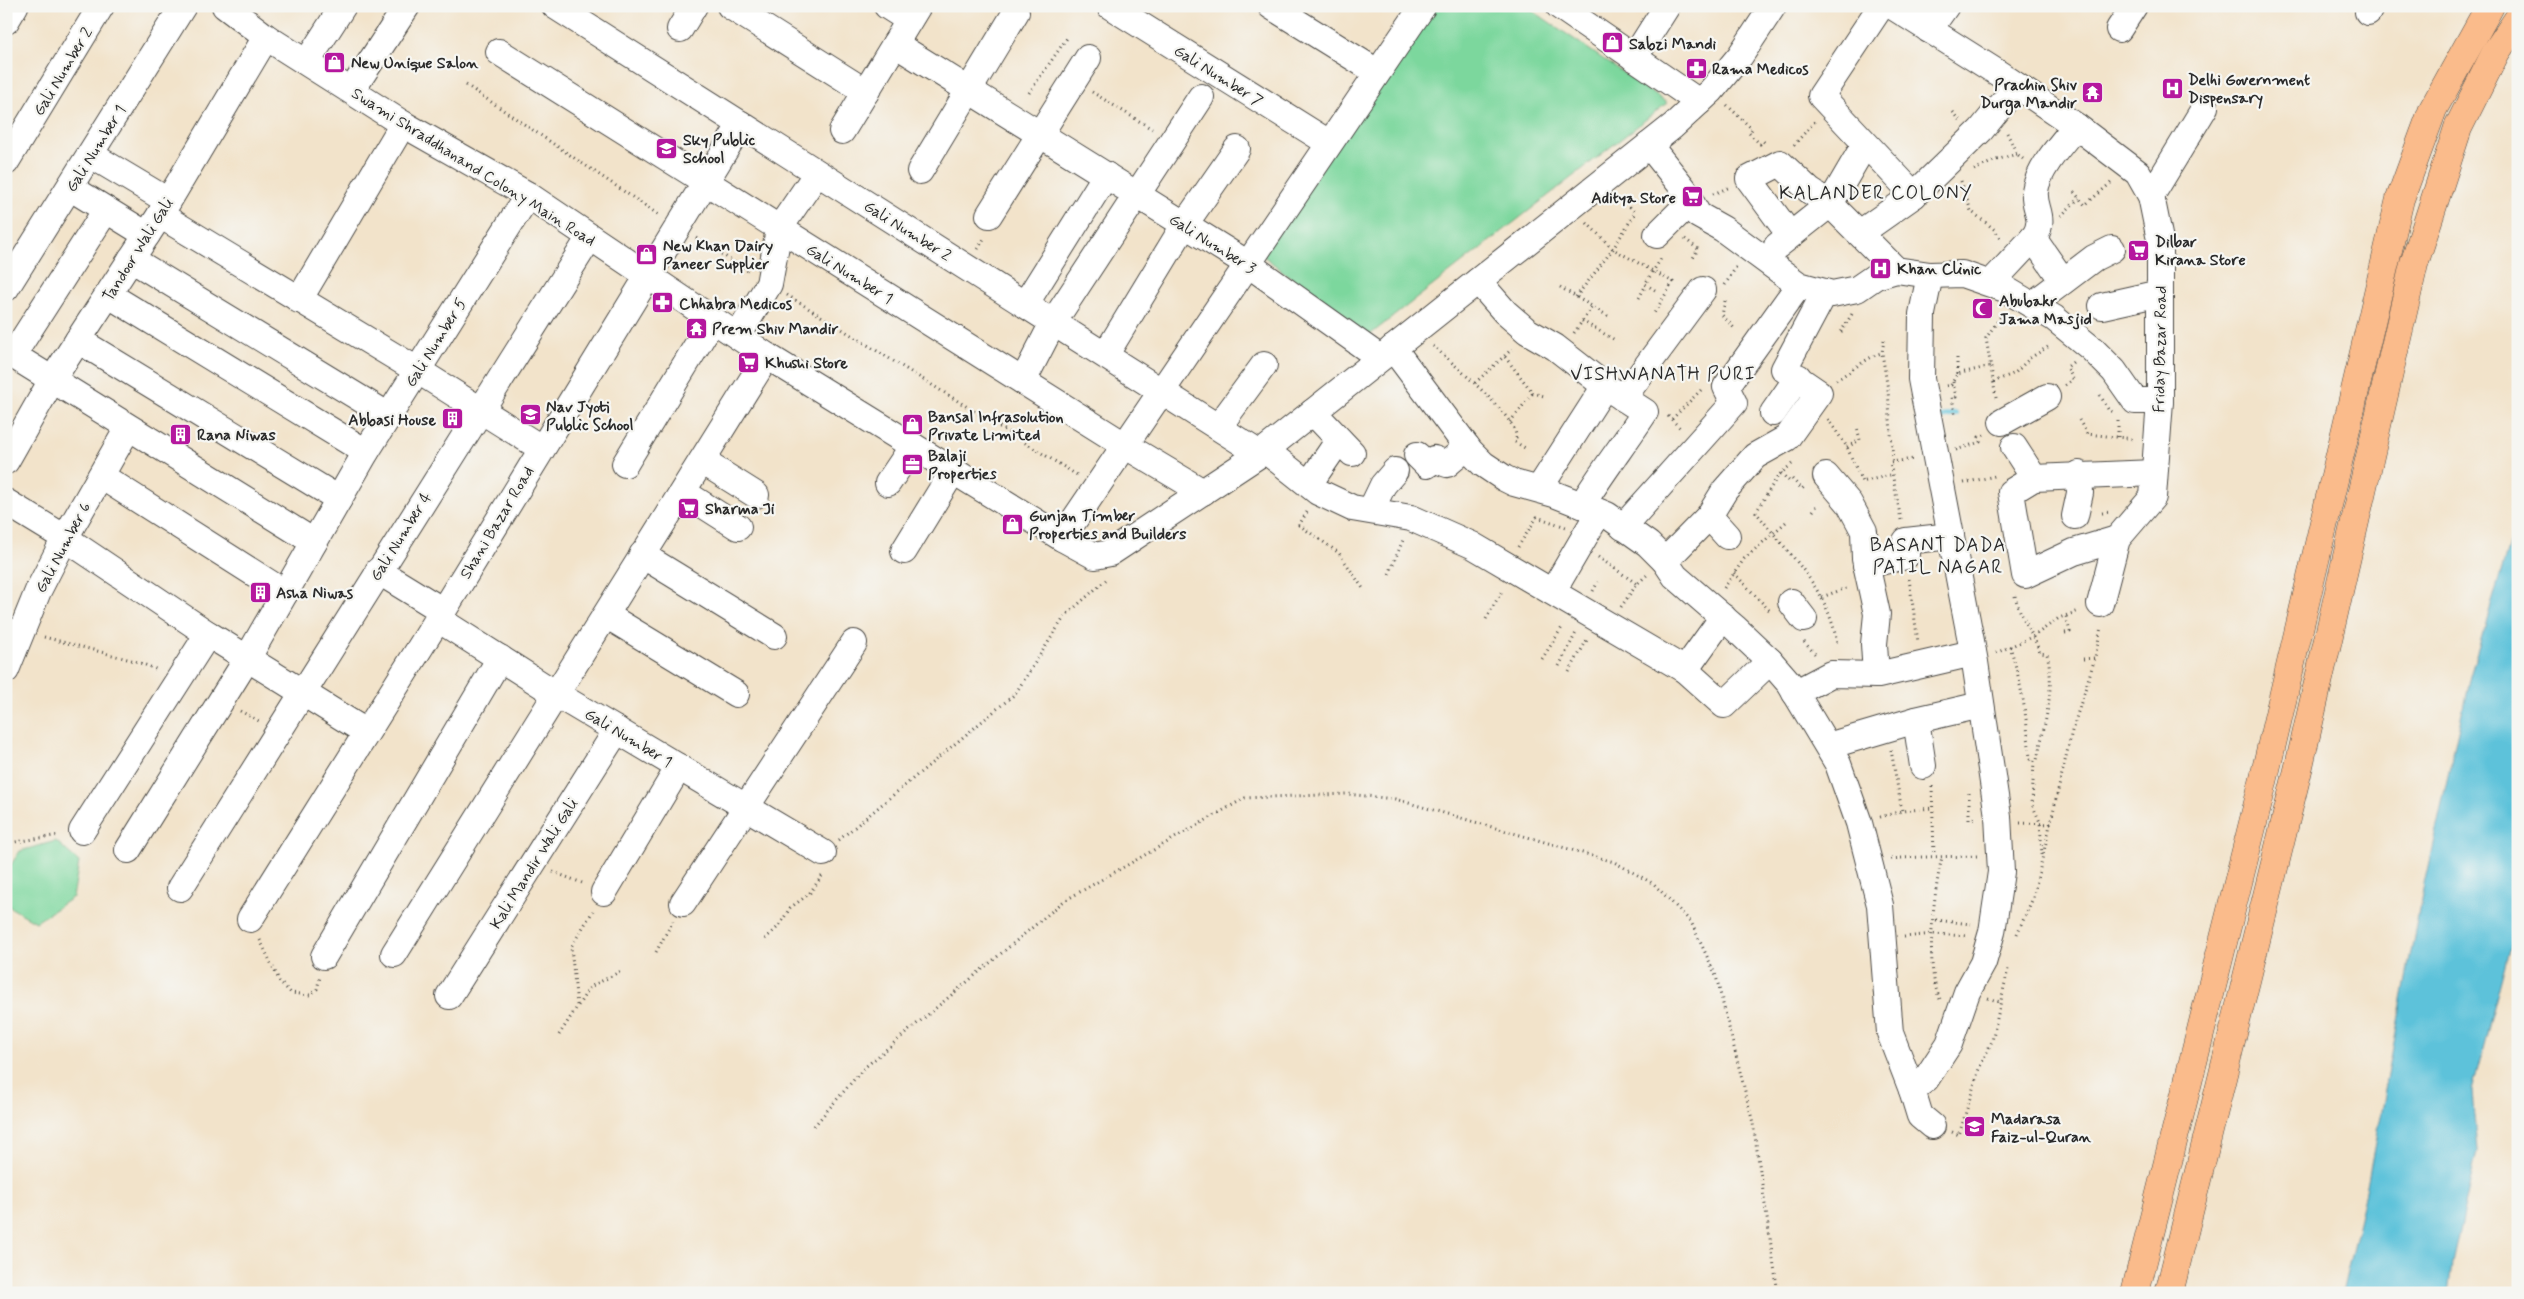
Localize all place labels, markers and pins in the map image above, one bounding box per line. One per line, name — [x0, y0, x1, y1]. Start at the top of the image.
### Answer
shop icon: Sabzi Mandi — [1601, 31, 1625, 55]
place label: Sabzi Mandi — [1629, 34, 1717, 55]
shop icon: New Unique Salon — [323, 50, 347, 74]
place label: New Unique Salon — [351, 53, 479, 74]
pharmacy icon: Rama Medicos — [1684, 56, 1708, 80]
place label: Rama Medicos — [1712, 59, 1809, 80]
place label: Delhi Government Dispensary — [2188, 70, 2310, 109]
place label: Prachin Shiv Durga Mandir — [1980, 75, 2078, 116]
hospital icon: Delhi Government Dispensary — [2160, 76, 2184, 100]
temple icon: Prachin Shiv Durga Mandir — [2081, 81, 2105, 105]
place label: Sky Public School — [683, 130, 755, 169]
school or university icon: Sky Public School — [655, 136, 679, 160]
supermarket icon: Aditya Store — [1680, 185, 1704, 209]
place label: Aditya Store — [1591, 188, 1676, 209]
place label: Dilbar Kirana Store — [2155, 232, 2246, 271]
place label: New Khan Dairy Paneer Supplier — [663, 236, 773, 275]
supermarket icon: Dilbar Kirana Store — [2127, 238, 2151, 262]
shop icon: New Khan Dairy Paneer Supplier — [635, 242, 659, 266]
hospital icon: Khan Clinic — [1869, 256, 1893, 280]
place label: Khan Clinic — [1897, 259, 1982, 280]
pharmacy icon: Chhabra Medicos — [651, 291, 675, 315]
place label: Abubakr Jama Masjid — [1999, 291, 2092, 330]
place label: Chhabra Medicos — [679, 294, 793, 315]
mosque icon: Abubakr Jama Masjid — [1971, 297, 1995, 321]
temple icon: Prem Shiv Mandir — [684, 316, 708, 340]
place label: Prem Shiv Mandir — [712, 319, 839, 340]
supermarket icon: Khushi Store — [737, 350, 761, 374]
place label: Khushi Store — [765, 353, 848, 374]
place label: Nav Jyoti Public School — [546, 397, 634, 436]
school or university icon: Nav Jyoti Public School — [518, 403, 542, 427]
building icon: Abbasi House — [440, 407, 464, 431]
place label: Bansal Infrasolution Private Limited — [928, 407, 1064, 446]
place label: Abbasi House — [348, 410, 436, 431]
shop icon: Bansal Infrasolution Private Limited — [900, 413, 924, 437]
building icon: Rana Niwas — [169, 422, 193, 446]
place label: Rana Niwas — [197, 425, 276, 446]
place label: Balaji Properties — [928, 446, 997, 485]
office icon: Balaji Properties — [900, 452, 924, 476]
supermarket icon: Sharma Ji — [677, 496, 701, 520]
place label: Sharma Ji — [705, 499, 775, 520]
place label: Gunjan Timber Properties and Builders — [1029, 506, 1186, 545]
shop icon: Gunjan Timber Properties and Builders — [1001, 512, 1025, 536]
building icon: Asha Niwas — [248, 580, 272, 604]
place label: Asha Niwas — [276, 583, 354, 604]
place label: Madarasa Faiz-ul-Quran — [1991, 1109, 2092, 1148]
school or university icon: Madarasa Faiz-ul-Quran — [1963, 1115, 1987, 1139]

